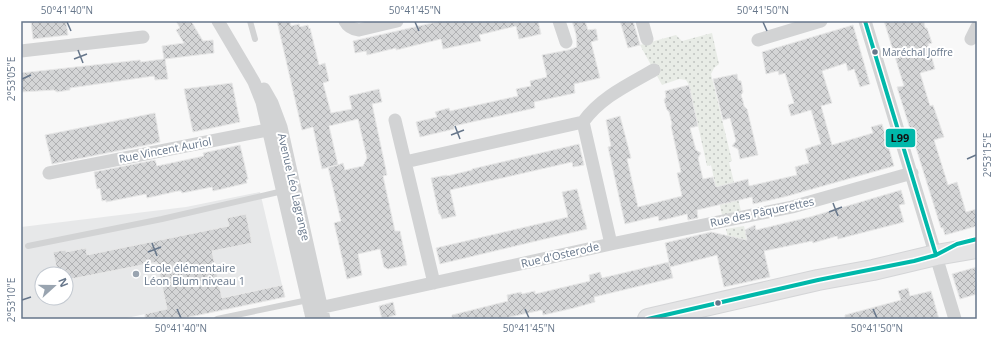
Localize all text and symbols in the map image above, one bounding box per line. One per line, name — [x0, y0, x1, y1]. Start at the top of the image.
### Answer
text: 50°41'40"N — [41, 3, 93, 17]
text: 50°41'45"N — [389, 3, 441, 17]
text: 50°41'50"N — [737, 3, 789, 17]
place label: Maréchal Joffre — [882, 45, 953, 59]
marker: Maréchal Joffre — [870, 47, 880, 57]
text: 2°53'05"E — [4, 57, 18, 101]
line badge: L99 — [885, 128, 916, 148]
text: L99 — [891, 130, 909, 145]
street label: Avenue Léo Lagrange — [275, 132, 314, 242]
street label: Rue Vincent Auriol — [117, 133, 212, 166]
text: 2°53'15"E — [980, 133, 994, 177]
street label: Rue des Pâquerettes — [709, 193, 815, 230]
street label: Rue d'Osterode — [519, 238, 600, 271]
place label: École élémentaire Léon Blum niveau 1 — [144, 260, 245, 288]
north arrow — [34, 266, 74, 306]
marker: École élémentaire Léon Blum niveau 1 — [131, 269, 141, 279]
text: N — [55, 275, 72, 289]
text: 2°53'10"E — [4, 278, 18, 322]
unlabelled marker — [713, 298, 723, 308]
text: 50°41'40"N — [155, 321, 207, 335]
text: 50°41'45"N — [503, 321, 555, 335]
text: 50°41'50"N — [851, 321, 903, 335]

